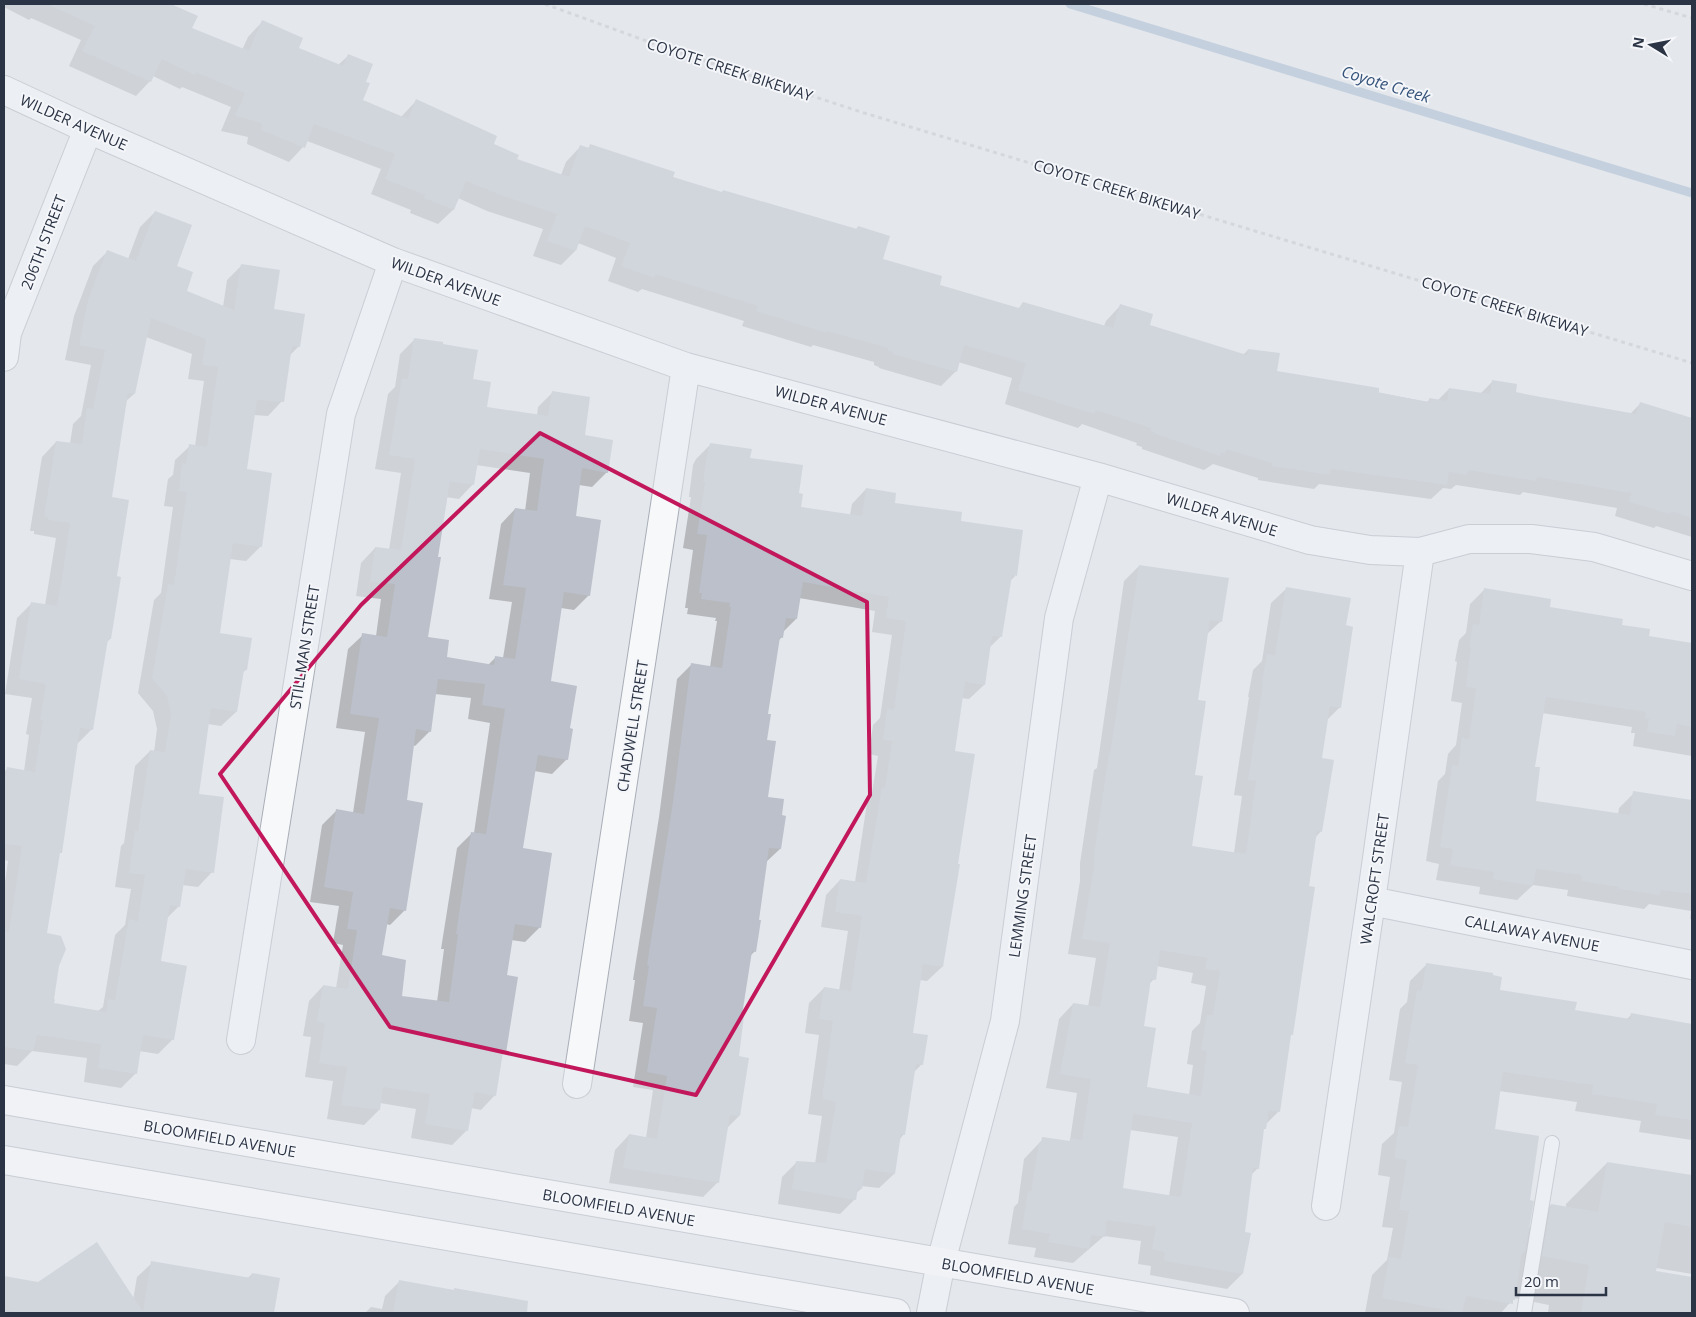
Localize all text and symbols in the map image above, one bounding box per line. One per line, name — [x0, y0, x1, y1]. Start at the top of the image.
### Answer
north arrow — [1626, 20, 1676, 70]
street label: COYOTE CREEK BIKEWAY — [645, 33, 816, 105]
text: N — [1627, 35, 1648, 50]
water label: Coyote Creek — [1339, 60, 1434, 108]
street label: WILDER AVENUE — [17, 89, 131, 155]
street label: COYOTE CREEK BIKEWAY — [1031, 154, 1203, 224]
street label: 206TH STREET — [16, 191, 70, 292]
street label: WILDER AVENUE — [388, 252, 504, 310]
street label: COYOTE CREEK BIKEWAY — [1419, 271, 1591, 341]
street label: WILDER AVENUE — [773, 380, 889, 430]
street label: WILDER AVENUE — [1164, 488, 1280, 540]
street label: STILLMAN STREET — [284, 583, 324, 710]
street label: CHADWELL STREET — [612, 658, 652, 793]
street label: WALCROFT STREET — [1355, 811, 1393, 946]
street label: LEMMING STREET — [1003, 832, 1041, 959]
street label: CALLAWAY AVENUE — [1463, 910, 1601, 956]
street label: BLOOMFIELD AVENUE — [142, 1115, 298, 1161]
street label: BLOOMFIELD AVENUE — [541, 1184, 697, 1230]
street label: BLOOMFIELD AVENUE — [940, 1253, 1096, 1299]
scale bar — [1516, 1264, 1606, 1296]
text: 20 m — [1524, 1271, 1559, 1291]

